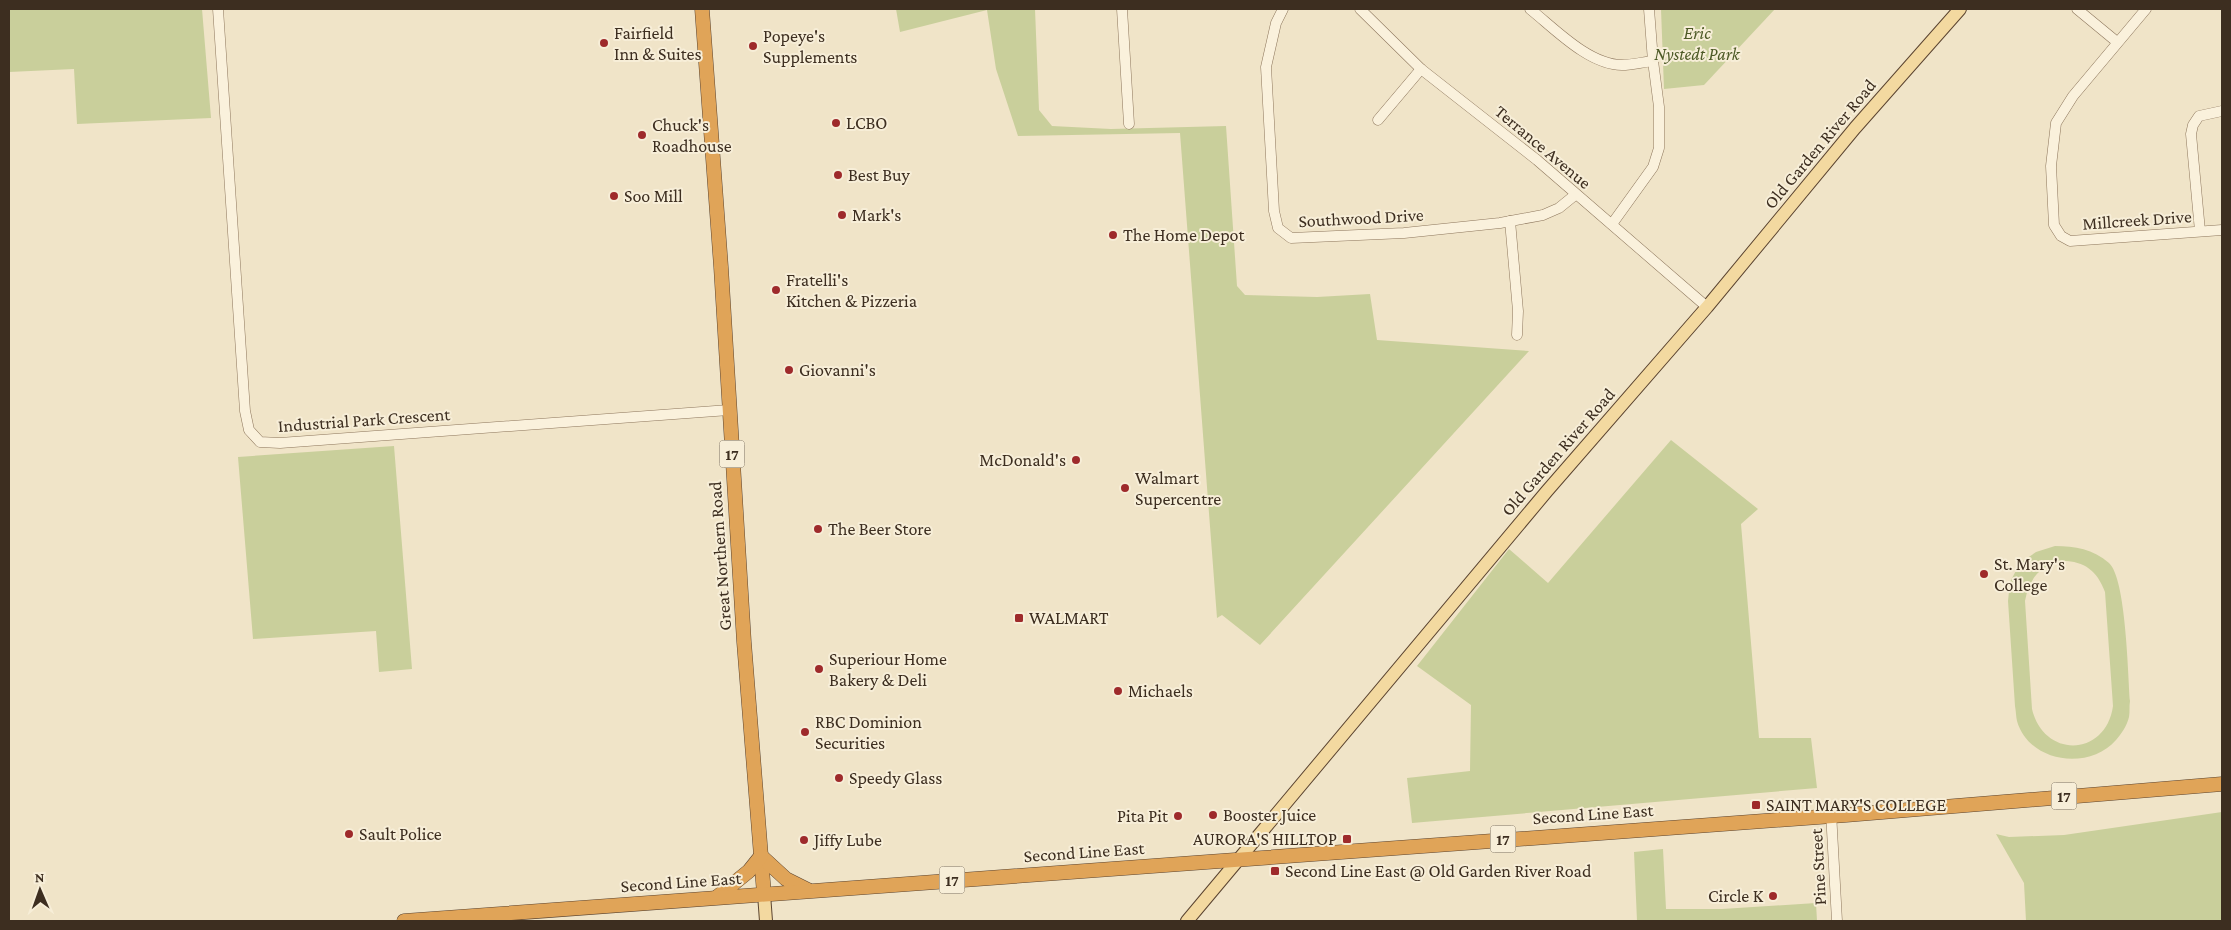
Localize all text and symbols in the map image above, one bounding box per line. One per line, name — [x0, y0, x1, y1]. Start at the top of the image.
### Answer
place label: Fairfield Inn & Suites — [614, 23, 702, 64]
park label: Eric Nystedt Park — [1654, 23, 1741, 64]
place label: Popeye's Supplements — [763, 26, 857, 67]
marker: Fairfield Inn & Suites — [598, 37, 610, 49]
marker: Popeye's Supplements — [747, 40, 759, 52]
street label: Old Garden River Road — [1760, 75, 1880, 213]
street label: Terrance Avenue — [1491, 101, 1595, 193]
place label: LCBO — [846, 113, 887, 133]
place label: Chuck's Roadhouse — [652, 115, 732, 156]
marker: LCBO — [830, 117, 842, 129]
marker: Chuck's Roadhouse — [636, 129, 648, 141]
place label: Best Buy — [848, 165, 911, 185]
marker: Best Buy — [832, 169, 844, 181]
place label: Soo Mill — [624, 186, 683, 206]
marker: Soo Mill — [608, 190, 620, 202]
place label: Mark's — [852, 205, 901, 225]
street label: Southwood Drive — [1298, 205, 1424, 231]
street label: Millcreek Drive — [2082, 206, 2192, 234]
marker: Mark's — [836, 209, 848, 221]
place label: The Home Depot — [1123, 225, 1246, 245]
marker: The Home Depot — [1107, 229, 1119, 241]
place label: Fratelli's Kitchen & Pizzeria — [786, 270, 917, 311]
marker: Fratelli's Kitchen & Pizzeria — [770, 284, 782, 296]
place label: Giovanni's — [799, 360, 876, 380]
marker: Giovanni's — [783, 364, 795, 376]
street label: Old Garden River Road — [1497, 384, 1619, 520]
street label: Industrial Park Crescent — [277, 404, 452, 436]
road number: 17 — [720, 440, 744, 468]
place label: McDonald's — [979, 450, 1066, 470]
marker: McDonald's — [1070, 454, 1082, 466]
place label: Walmart Supercentre — [1135, 468, 1221, 509]
street label: Great Northern Road — [705, 480, 735, 631]
marker: Walmart Supercentre — [1119, 482, 1131, 494]
place label: The Beer Store — [828, 519, 931, 539]
marker: The Beer Store — [812, 523, 824, 535]
place label: St. Mary's College — [1994, 554, 2065, 595]
marker: St. Mary's College — [1978, 568, 1990, 580]
place label: WALMART — [1029, 608, 1109, 628]
marker: WALMART — [1013, 612, 1025, 624]
place label: Superiour Home Bakery & Deli — [829, 649, 947, 690]
marker: Superiour Home Bakery & Deli — [813, 663, 825, 675]
place label: Michaels — [1128, 681, 1193, 701]
marker: Michaels — [1112, 685, 1124, 697]
place label: RBC Dominion Securities — [815, 712, 922, 753]
marker: RBC Dominion Securities — [799, 726, 811, 738]
place label: Speedy Glass — [849, 768, 942, 788]
marker: Speedy Glass — [833, 772, 845, 784]
road number: 17 — [2052, 782, 2076, 809]
place label: SAINT MARY'S COLLEGE — [1766, 795, 1946, 815]
marker: SAINT MARY'S COLLEGE — [1750, 799, 1762, 811]
street label: Second Line East — [1532, 800, 1655, 828]
place label: Booster Juice — [1223, 805, 1316, 825]
place label: Pita Pit — [1117, 806, 1169, 826]
marker: Booster Juice — [1207, 809, 1219, 821]
marker: Pita Pit — [1172, 810, 1184, 822]
place label: Sault Police — [359, 824, 442, 844]
road number: 17 — [1490, 826, 1516, 852]
street label: Pine Street — [1806, 827, 1830, 906]
marker: Sault Police — [343, 828, 355, 840]
place label: AURORA'S HILLTOP — [1193, 829, 1337, 849]
place label: Jiffy Lube — [812, 830, 882, 850]
marker: AURORA'S HILLTOP — [1341, 833, 1353, 845]
marker: Jiffy Lube — [798, 834, 810, 846]
street label: Second Line East — [1023, 838, 1146, 866]
place label: Second Line East @ Old Garden River Road — [1285, 861, 1592, 881]
north arrow — [15, 865, 65, 915]
marker: Second Line East @ Old Garden River Road — [1269, 865, 1281, 877]
road number: 17 — [940, 866, 964, 894]
street label: Second Line East — [620, 868, 743, 896]
text: N — [34, 869, 45, 885]
place label: Circle K — [1708, 886, 1764, 906]
marker: Circle K — [1767, 890, 1779, 902]

